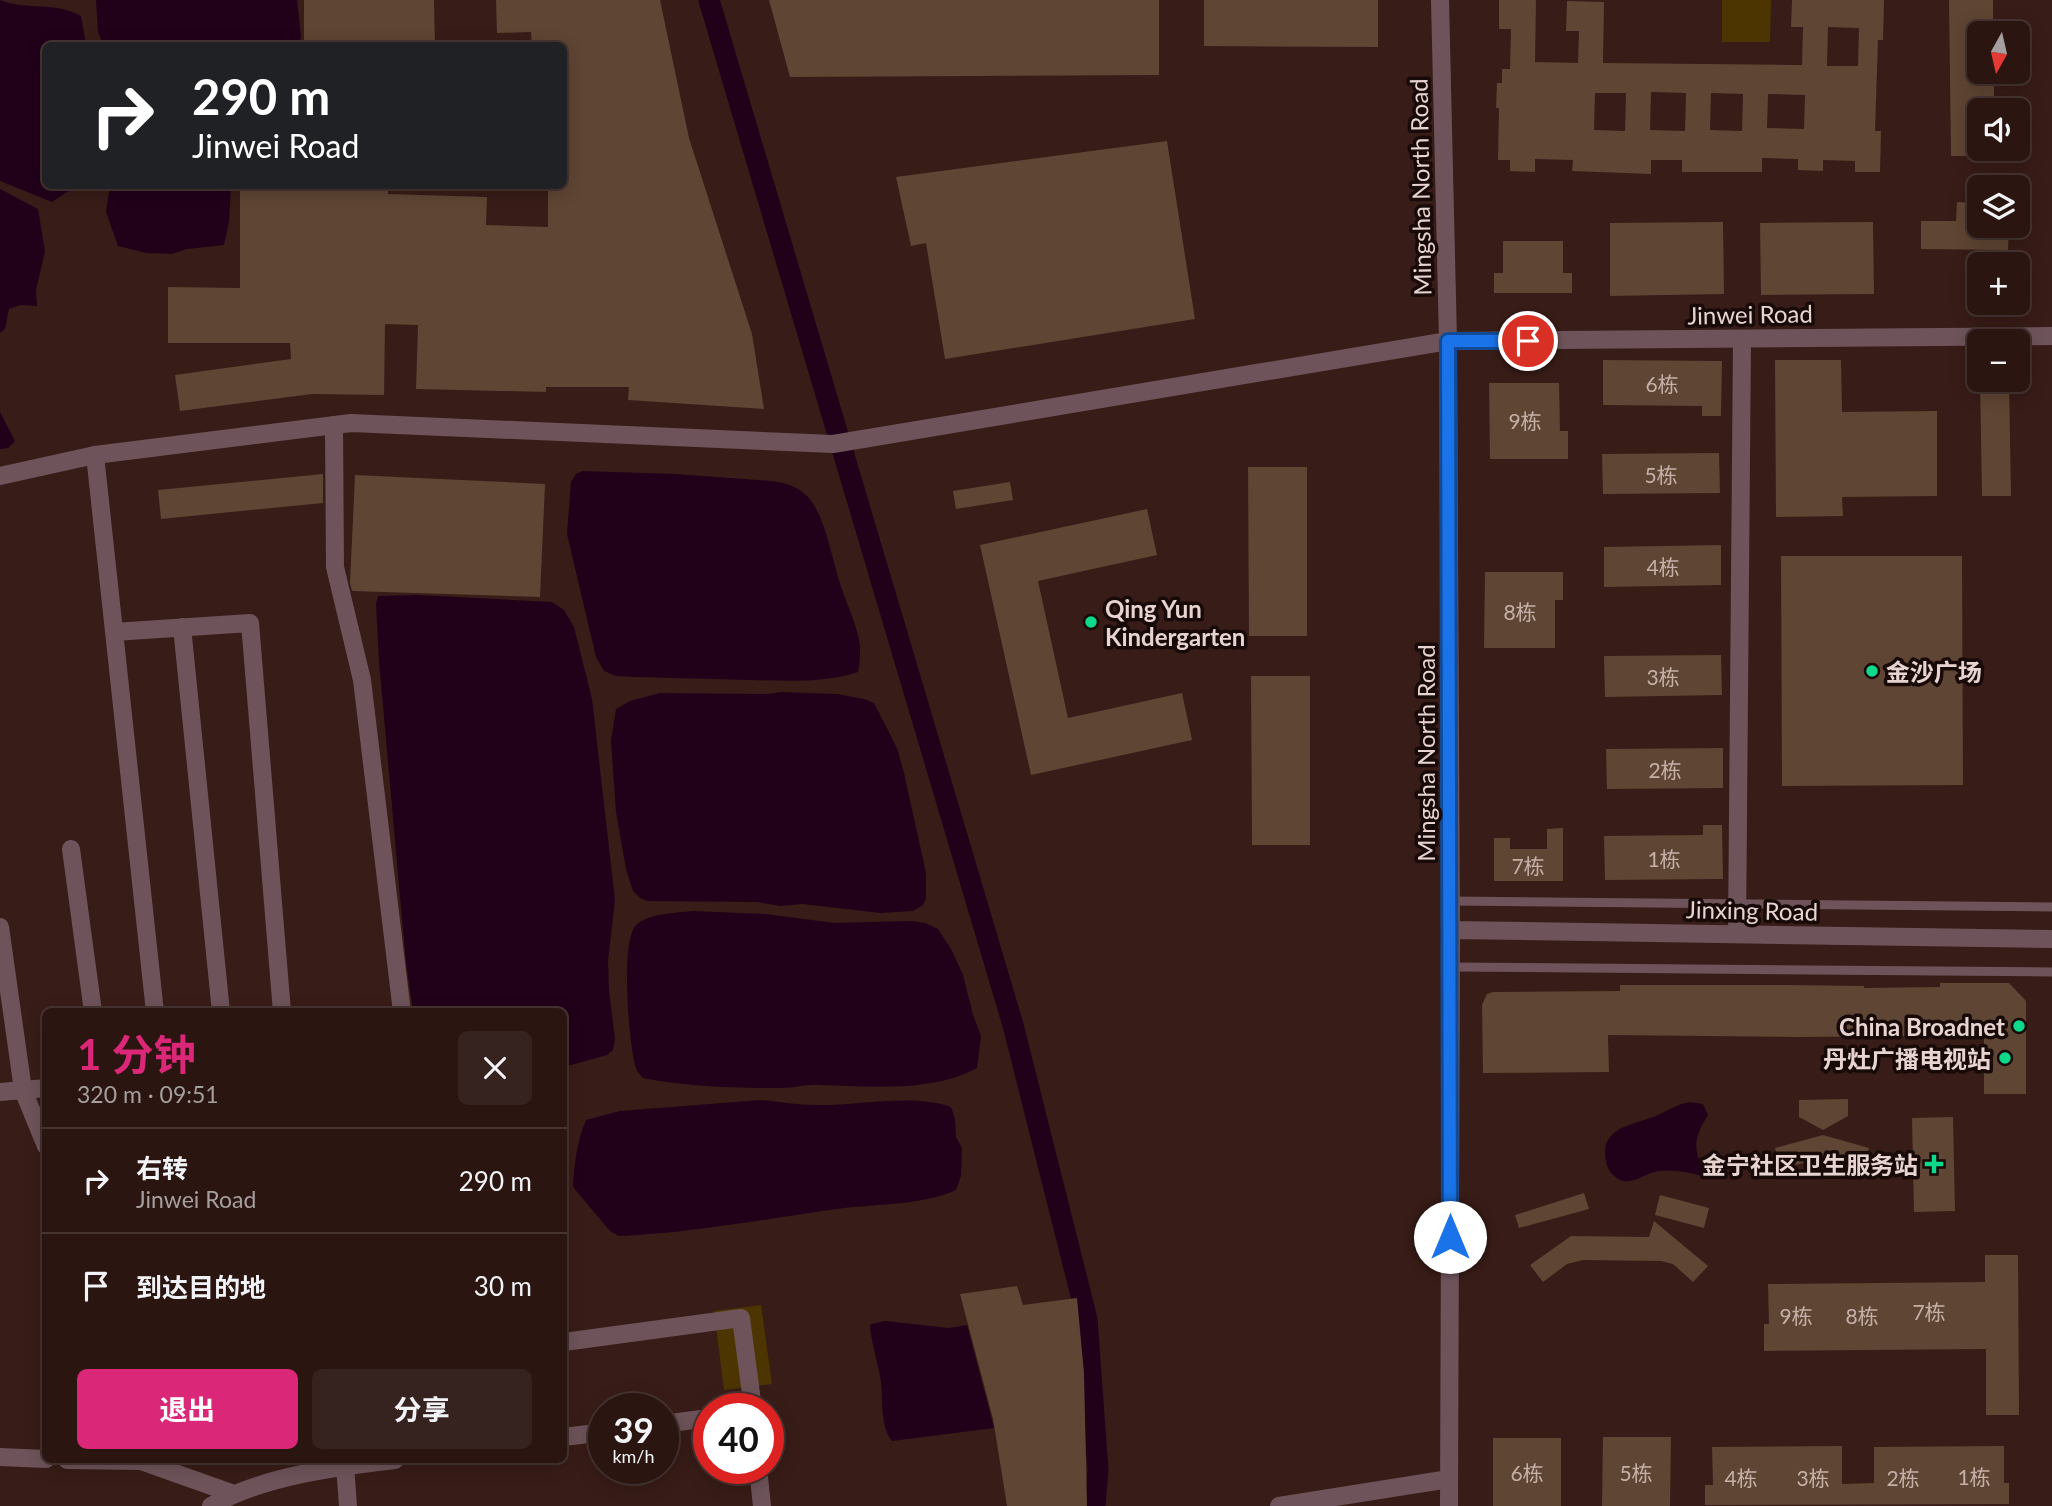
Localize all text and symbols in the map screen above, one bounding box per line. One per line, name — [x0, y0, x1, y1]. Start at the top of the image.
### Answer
north arrow — [1967, 21, 2030, 84]
map controls — [1967, 21, 2030, 392]
text: 290 m — [192, 67, 330, 125]
icon: right — [77, 70, 168, 161]
street label: Mingsha North Road — [1404, 78, 1436, 296]
button: sound — [1967, 98, 2030, 161]
text: Jinwei Road — [192, 126, 359, 165]
button: layers — [1967, 175, 2030, 238]
button: + — [1967, 252, 2030, 315]
street label: Jinwei Road — [1687, 298, 1813, 330]
pin — [1498, 311, 1558, 371]
icon: arrive — [1509, 322, 1547, 360]
button: − — [1967, 329, 2030, 392]
house number: 6栋 — [1645, 371, 1679, 396]
house number: 9栋 — [1508, 408, 1542, 433]
house number: 5栋 — [1644, 462, 1678, 487]
house number: 4栋 — [1646, 554, 1680, 579]
place label: Qing Yun Kindergarten — [1105, 594, 1245, 651]
house number: 8栋 — [1503, 599, 1537, 624]
marker: Qing Yun Kindergarten — [1083, 614, 1099, 630]
street label: Mingsha North Road — [1411, 644, 1440, 862]
place label: 金沙广场 — [1886, 657, 1982, 686]
marker: 金沙广场 — [1864, 663, 1880, 679]
house number: 3栋 — [1646, 664, 1680, 689]
house number: 2栋 — [1648, 757, 1682, 782]
house number: 1栋 — [1647, 846, 1681, 871]
house number: 7栋 — [1511, 853, 1545, 878]
street label: Jinxing Road — [1686, 894, 1818, 926]
place label: China Broadnet — [1839, 1012, 2005, 1041]
marker: China Broadnet — [2011, 1018, 2027, 1034]
text: 1 分钟 — [77, 1029, 196, 1079]
button: close — [458, 1031, 532, 1105]
place label: 丹灶广播电视站 — [1823, 1044, 1991, 1073]
marker: 丹灶广播电视站 — [1997, 1050, 2013, 1066]
text: 320 m · 09:51 — [77, 1080, 219, 1108]
place label: 金宁社区卫生服务站 — [1702, 1150, 1918, 1179]
text: 右转 — [136, 1152, 188, 1184]
marker: 金宁社区卫生服务站 — [1924, 1154, 1944, 1174]
icon: right — [77, 1162, 115, 1200]
text: 290 m — [459, 1165, 532, 1197]
text: Jinwei Road — [136, 1185, 256, 1213]
position arrow — [1413, 1200, 1487, 1274]
icon: arrive — [77, 1267, 115, 1305]
text: 30 m — [474, 1270, 532, 1302]
text: 到达目的地 — [136, 1271, 266, 1303]
house number: 7栋 — [1912, 1299, 1946, 1324]
house number: 9栋 — [1779, 1303, 1813, 1328]
house number: 8栋 — [1845, 1303, 1879, 1328]
button: 退出 — [77, 1369, 298, 1449]
button: 分享 — [312, 1369, 532, 1449]
speed limit sign: 40 — [693, 1393, 784, 1484]
text: 39 — [613, 1408, 654, 1450]
text: km/h — [612, 1445, 655, 1467]
house number: 6栋 — [1510, 1460, 1544, 1485]
house number: 5栋 — [1619, 1460, 1653, 1485]
house number: 1栋 — [1957, 1464, 1991, 1489]
house number: 4栋 — [1724, 1465, 1758, 1490]
house number: 3栋 — [1796, 1465, 1830, 1490]
house number: 2栋 — [1886, 1465, 1920, 1490]

